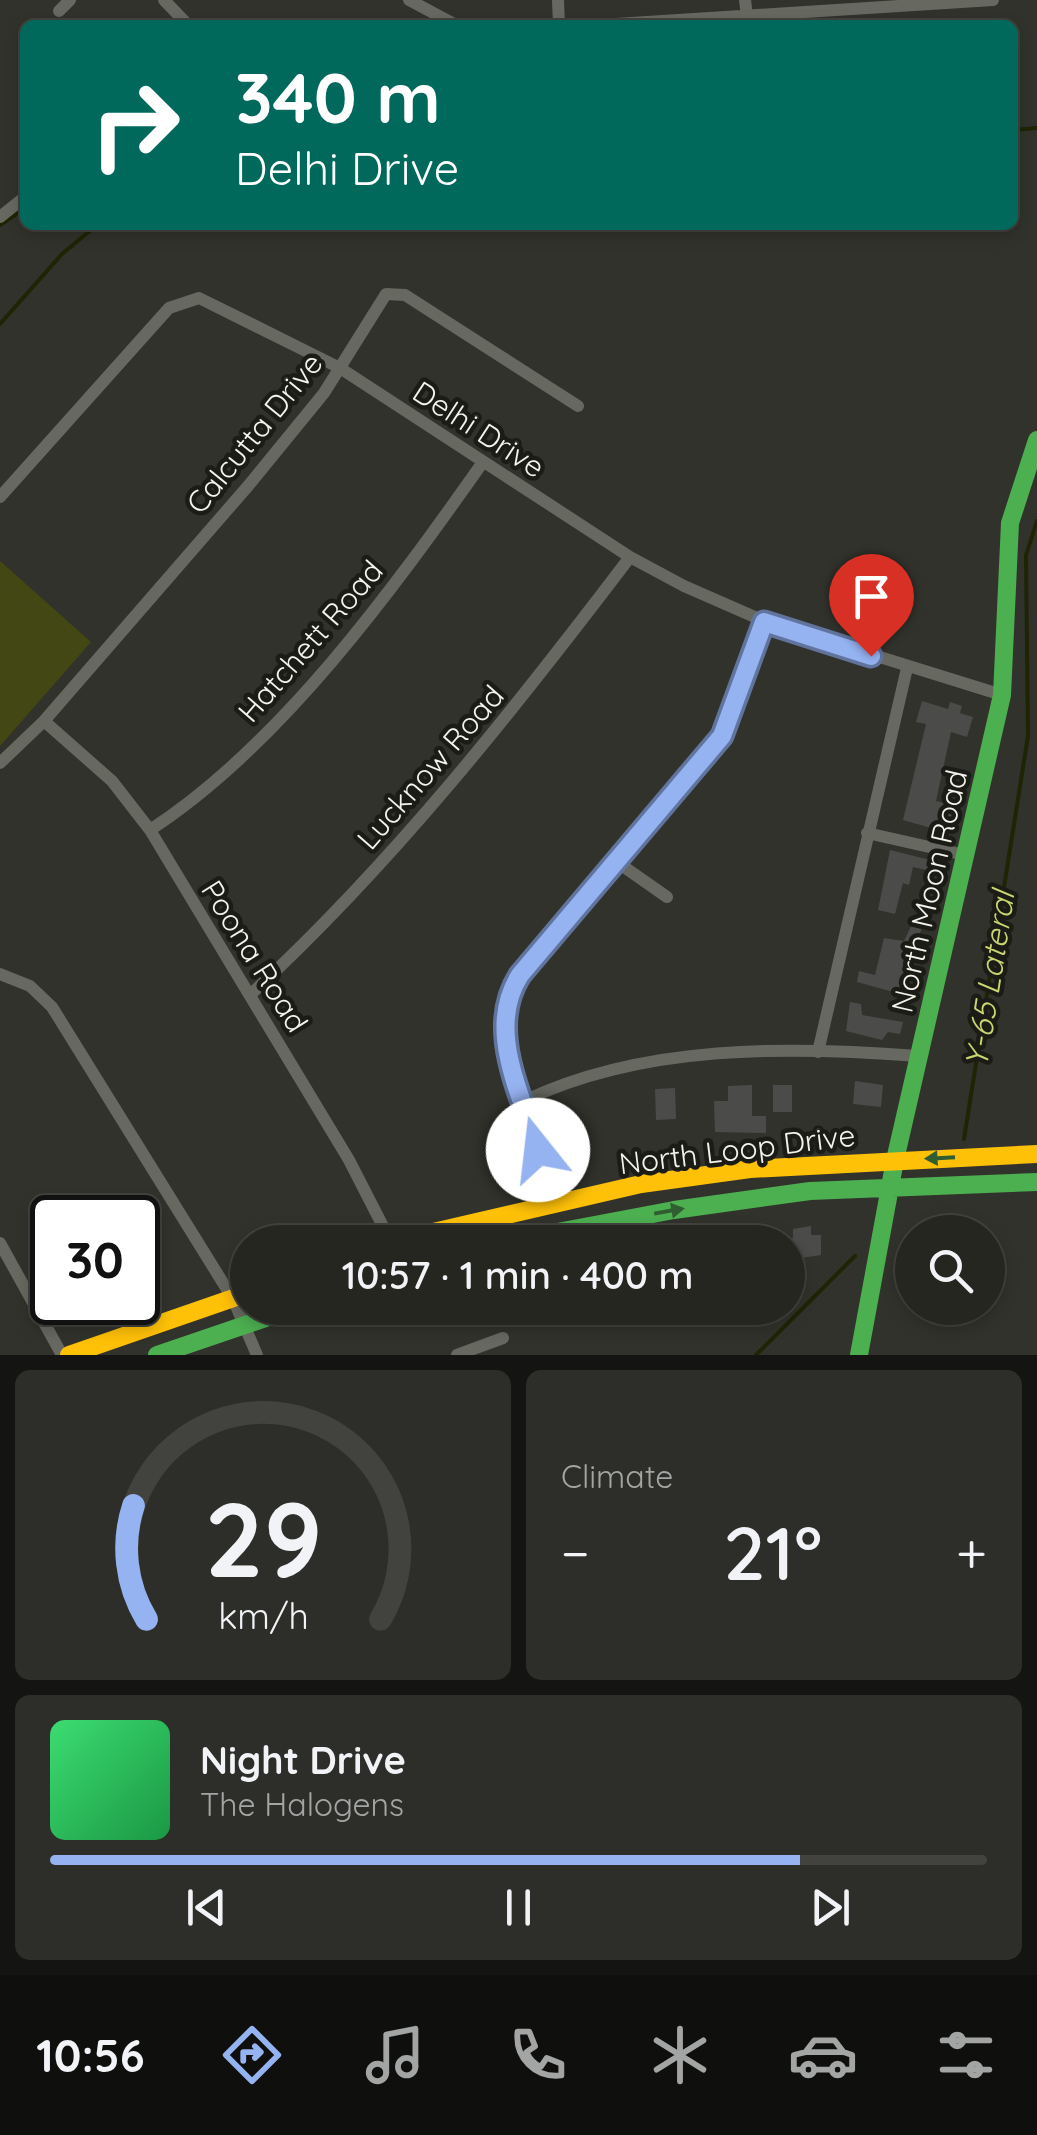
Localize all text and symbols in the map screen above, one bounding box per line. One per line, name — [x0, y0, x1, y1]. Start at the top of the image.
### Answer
text: 340 m — [235, 53, 441, 141]
icon: right — [70, 60, 200, 190]
text: Delhi Drive — [235, 140, 459, 196]
street label: Calcutta Drive — [178, 345, 330, 521]
street label: Delhi Drive — [406, 372, 552, 486]
street label: Hatchett Road — [229, 552, 391, 730]
pin — [829, 554, 914, 657]
icon: arrive — [844, 569, 899, 624]
street label: Lucknow Road — [348, 677, 512, 857]
street label: North Moon Road — [883, 766, 975, 1016]
street label: Poona Road — [193, 873, 317, 1039]
water label: Y-65 Lateral — [955, 885, 1023, 1070]
position arrow — [486, 1098, 590, 1202]
street label: North Loop Drive — [617, 1116, 857, 1182]
one-way arrow — [923, 1150, 955, 1166]
speed limit sign: 30 — [30, 1195, 160, 1325]
one-way arrow — [654, 1203, 685, 1218]
map controls — [895, 1215, 1005, 1325]
button: search — [895, 1215, 1005, 1325]
text: 10:57 · 1 min · 400 m — [342, 1251, 693, 1299]
text: Climate — [561, 1456, 673, 1496]
text: 29 — [204, 1473, 322, 1603]
text: 21° — [723, 1505, 822, 1599]
text: − — [561, 1518, 590, 1587]
text: + — [956, 1518, 987, 1587]
text: km/h — [218, 1593, 308, 1638]
text: Night Drive — [200, 1736, 406, 1784]
text: The Halogens — [200, 1784, 404, 1824]
icon: previous — [179, 1880, 234, 1935]
icon: pause — [491, 1880, 546, 1935]
icon: next — [803, 1880, 858, 1935]
icon: directions — [217, 2020, 287, 2090]
icon: music — [360, 2020, 430, 2090]
icon: phone — [503, 2020, 573, 2090]
icon: climate — [645, 2020, 715, 2090]
icon: car — [788, 2020, 858, 2090]
icon: filters — [931, 2020, 1001, 2090]
text: 10:56 — [36, 2027, 145, 2083]

